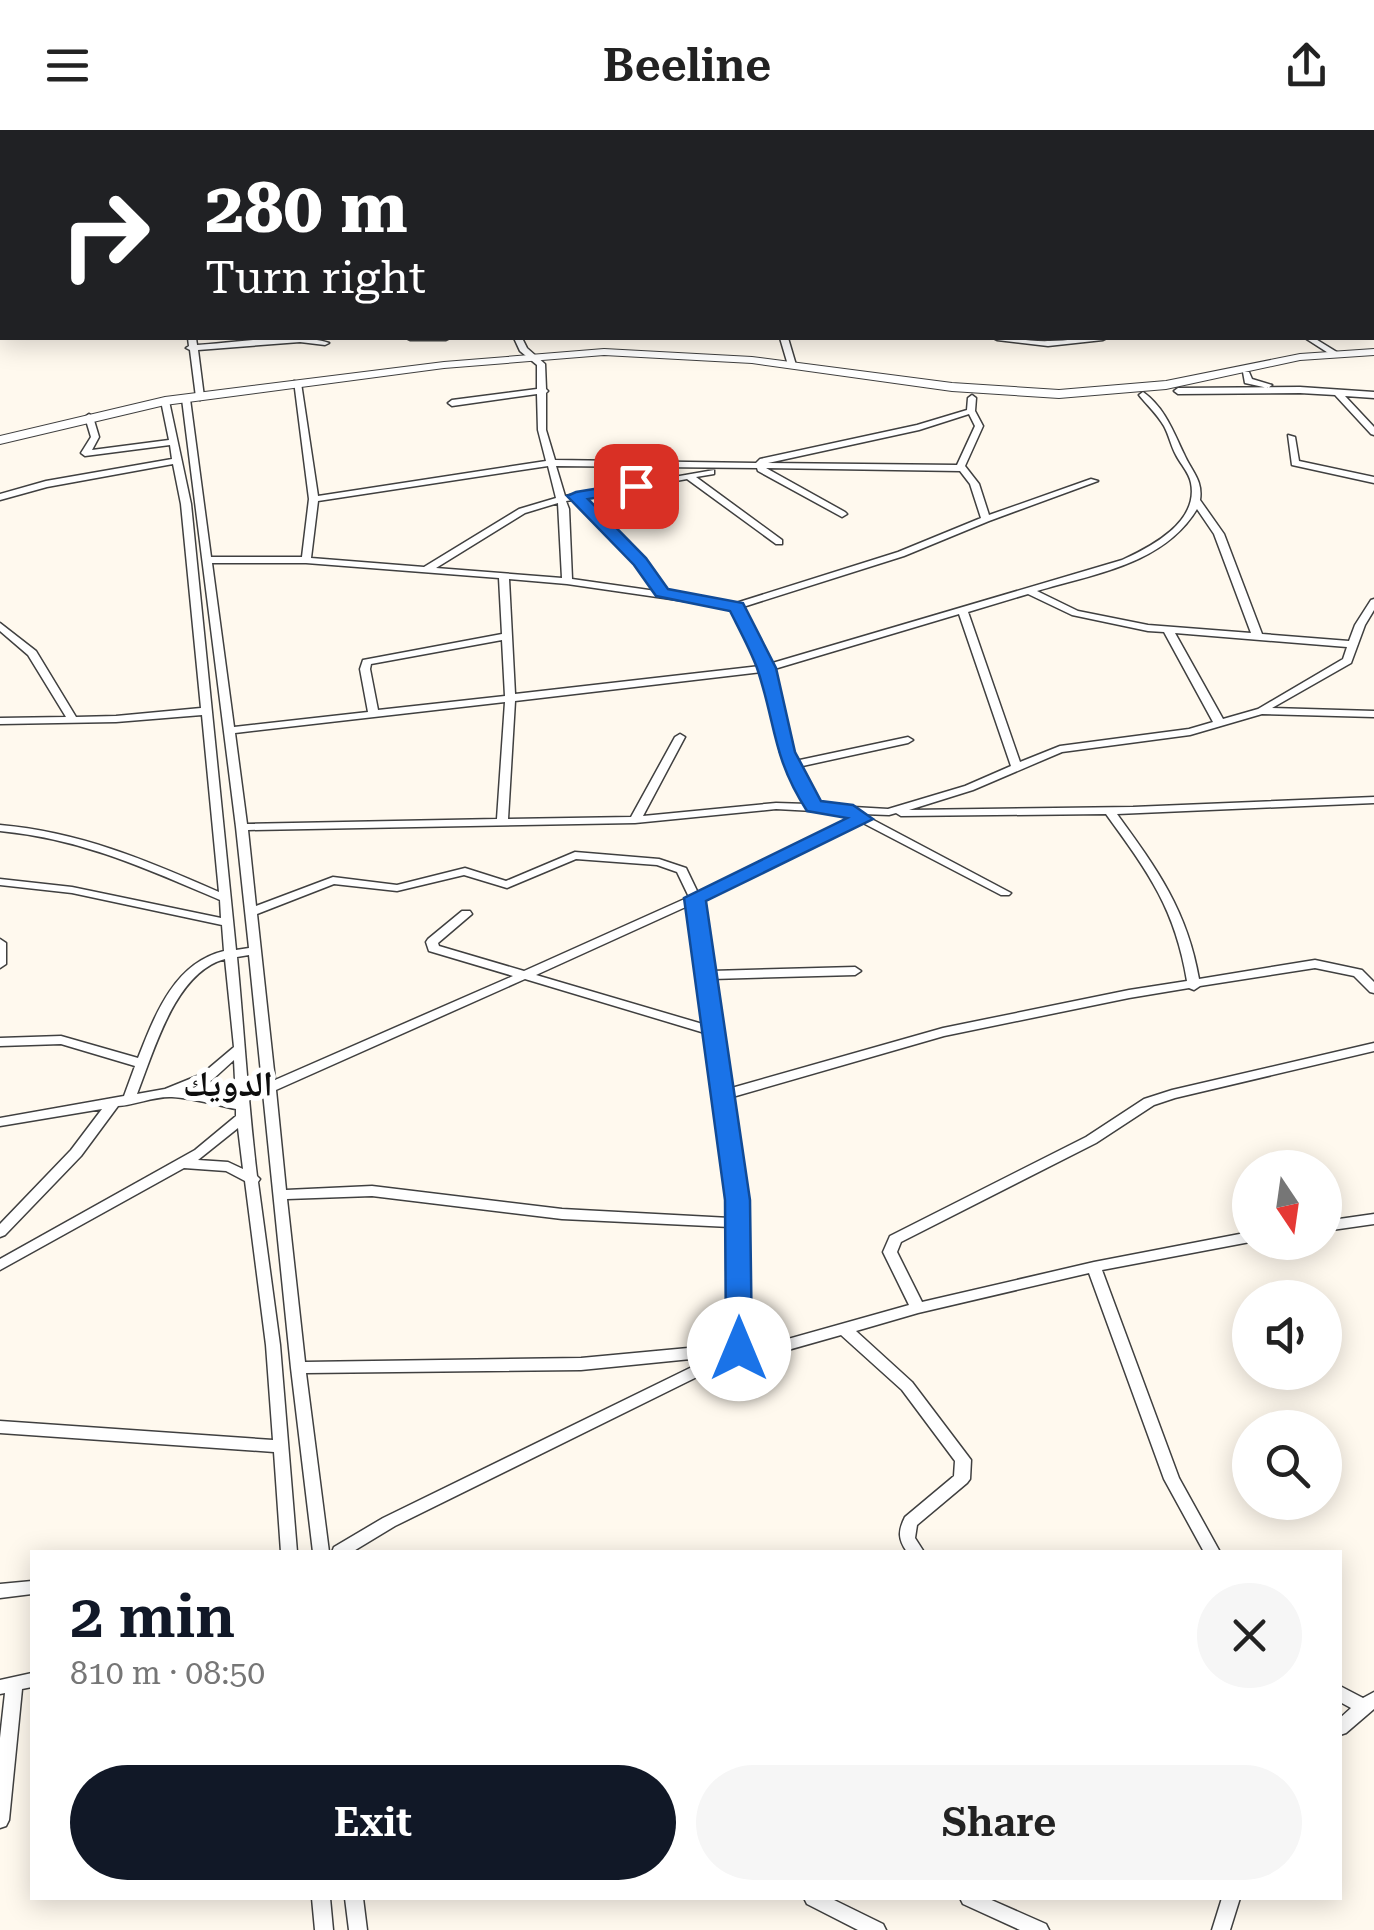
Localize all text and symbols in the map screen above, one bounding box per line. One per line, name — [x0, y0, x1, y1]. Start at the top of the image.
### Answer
icon: menu — [40, 38, 95, 93]
icon: share — [1279, 38, 1334, 93]
text: Beeline — [603, 39, 771, 92]
text: 280 m — [205, 167, 408, 249]
icon: right — [40, 170, 170, 300]
text: Turn right — [205, 251, 426, 304]
pin — [594, 444, 679, 529]
icon: arrive — [609, 459, 664, 514]
district label: الدويك — [183, 1064, 273, 1105]
north arrow — [1232, 1150, 1342, 1260]
map controls — [1232, 1150, 1342, 1520]
button: sound — [1232, 1280, 1342, 1390]
position arrow — [687, 1297, 791, 1401]
button: search — [1232, 1410, 1342, 1520]
text: 2 min — [70, 1581, 235, 1652]
button: close — [1197, 1583, 1302, 1688]
text: 810 m · 08:50 — [70, 1654, 265, 1692]
button: Exit — [70, 1765, 676, 1880]
button: Share — [696, 1765, 1302, 1880]

